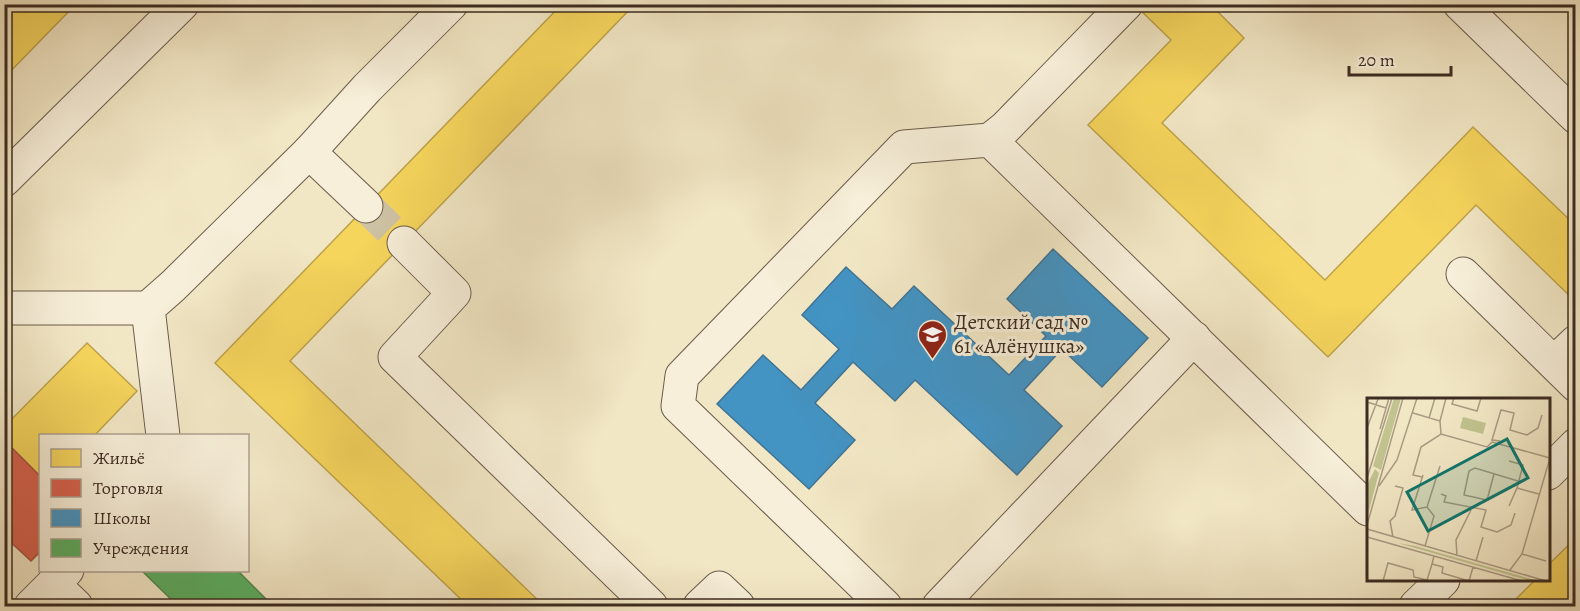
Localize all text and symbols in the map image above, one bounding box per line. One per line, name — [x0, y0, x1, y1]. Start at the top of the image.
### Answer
scale bar — [1349, 39, 1451, 77]
text: 20 m — [1358, 48, 1395, 72]
place label: Детский сад № 61 «Алёнушка» — [954, 308, 1088, 360]
school or university icon: Детский сад № 61 «Алёнушка» — [917, 318, 949, 360]
inset map — [1367, 398, 1550, 581]
legend — [39, 434, 249, 572]
text: Жильё — [93, 446, 145, 470]
text: Торговля — [93, 476, 163, 500]
text: Школы — [93, 506, 151, 530]
text: Учреждения — [93, 536, 189, 560]

